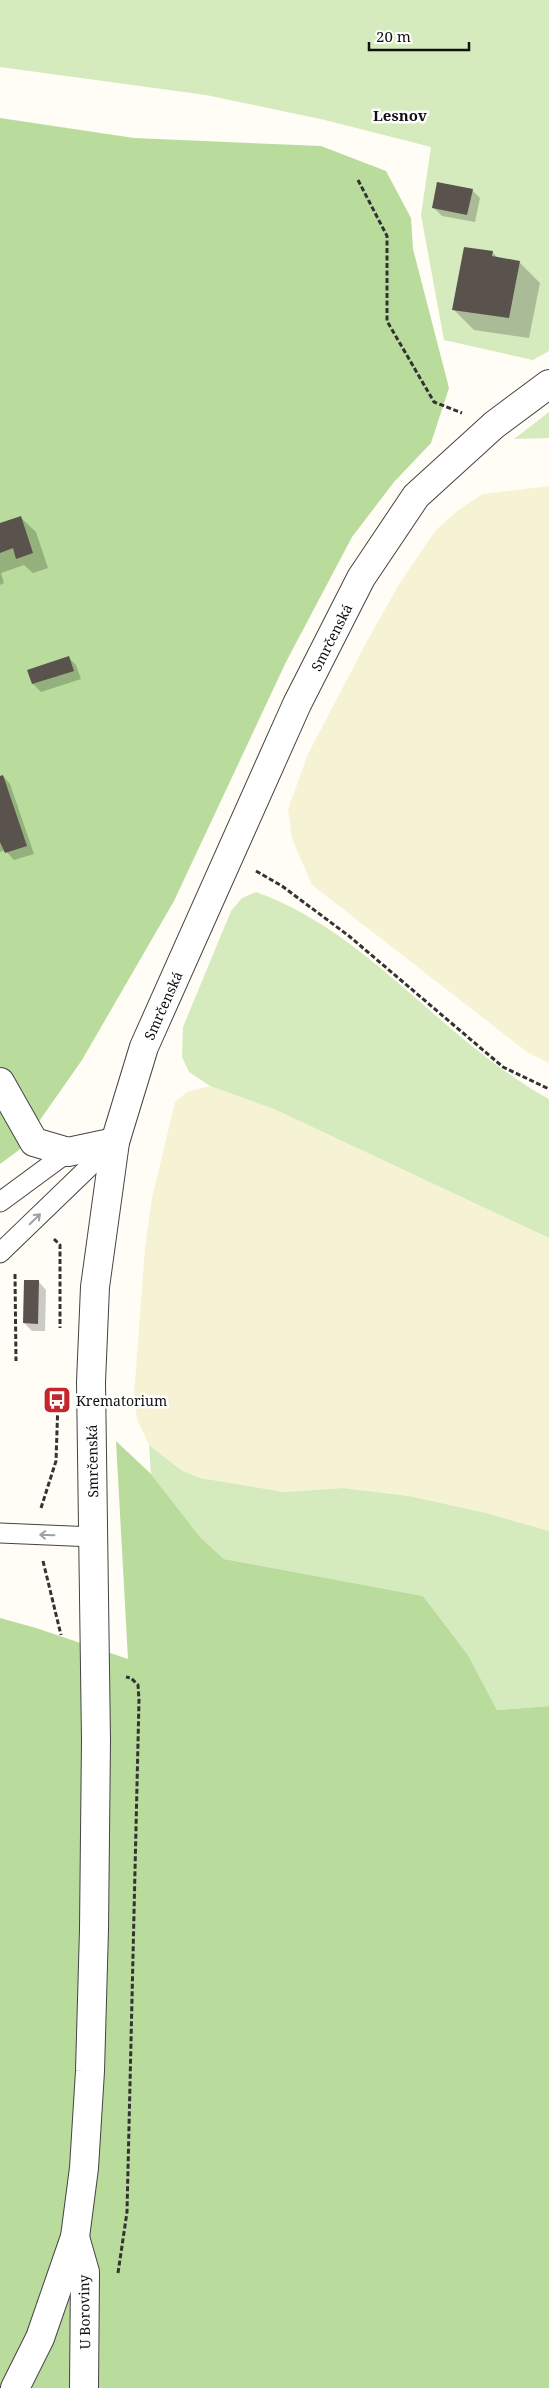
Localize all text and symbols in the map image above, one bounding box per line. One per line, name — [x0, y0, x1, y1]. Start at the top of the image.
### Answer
scale bar — [369, 20, 469, 52]
text: 20 m — [376, 26, 411, 46]
district label: Lesnov — [373, 105, 428, 125]
street label: Smrčenská — [306, 600, 356, 674]
street label: Smrčenská — [139, 968, 186, 1043]
one-way arrow — [29, 1213, 41, 1225]
bus stop icon: Krematorium — [42, 1385, 72, 1415]
place label: Krematorium — [76, 1391, 167, 1410]
street label: Smrčenská — [82, 1424, 102, 1498]
one-way arrow — [39, 1530, 55, 1539]
street label: U Boroviny — [74, 2274, 94, 2350]

